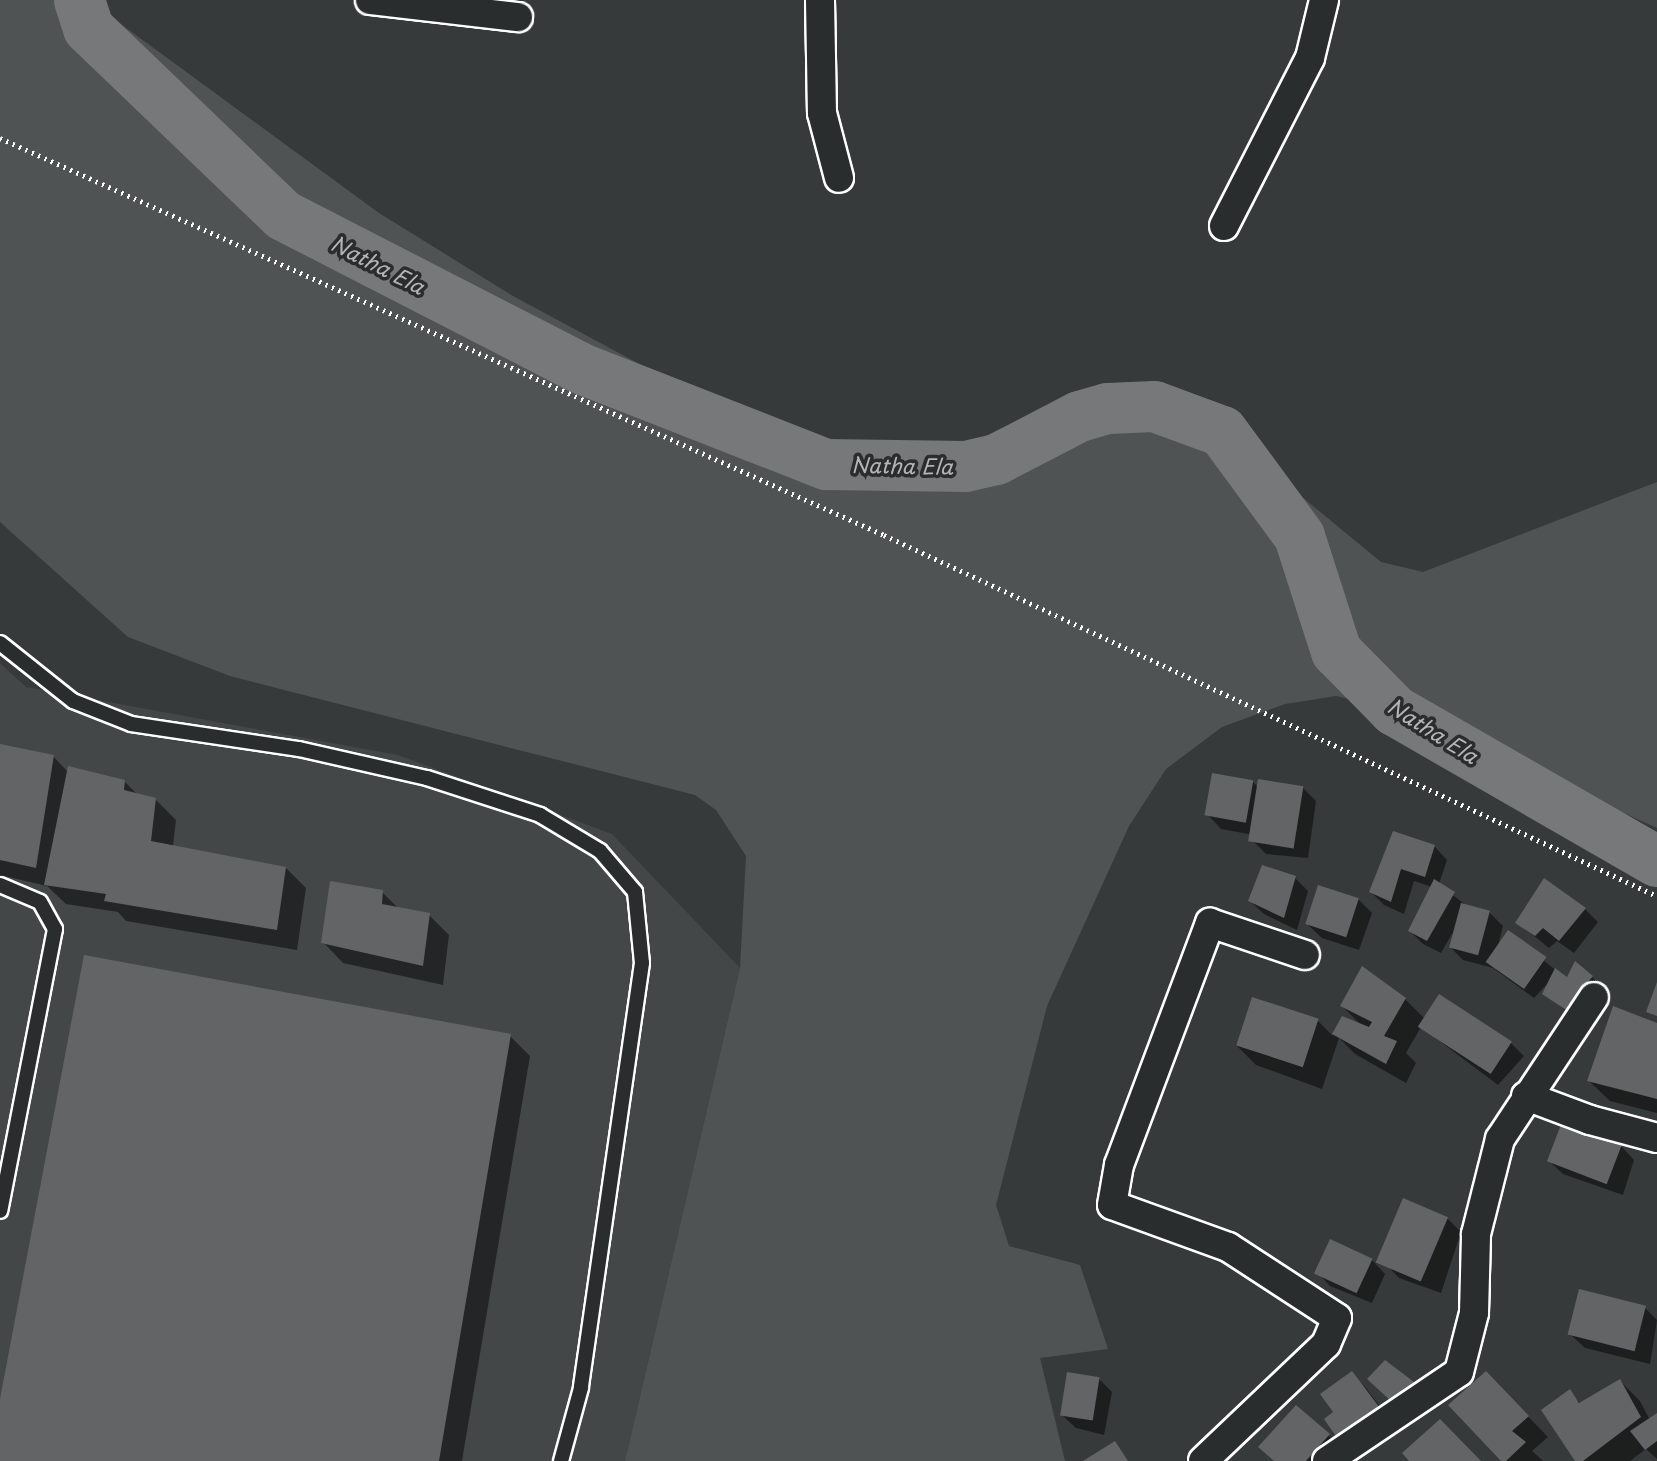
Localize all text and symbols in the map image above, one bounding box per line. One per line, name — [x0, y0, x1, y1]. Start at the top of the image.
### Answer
water label: Natha Ela — [327, 230, 429, 298]
water label: Natha Ela — [851, 452, 953, 478]
water label: Natha Ela — [1383, 692, 1483, 768]

